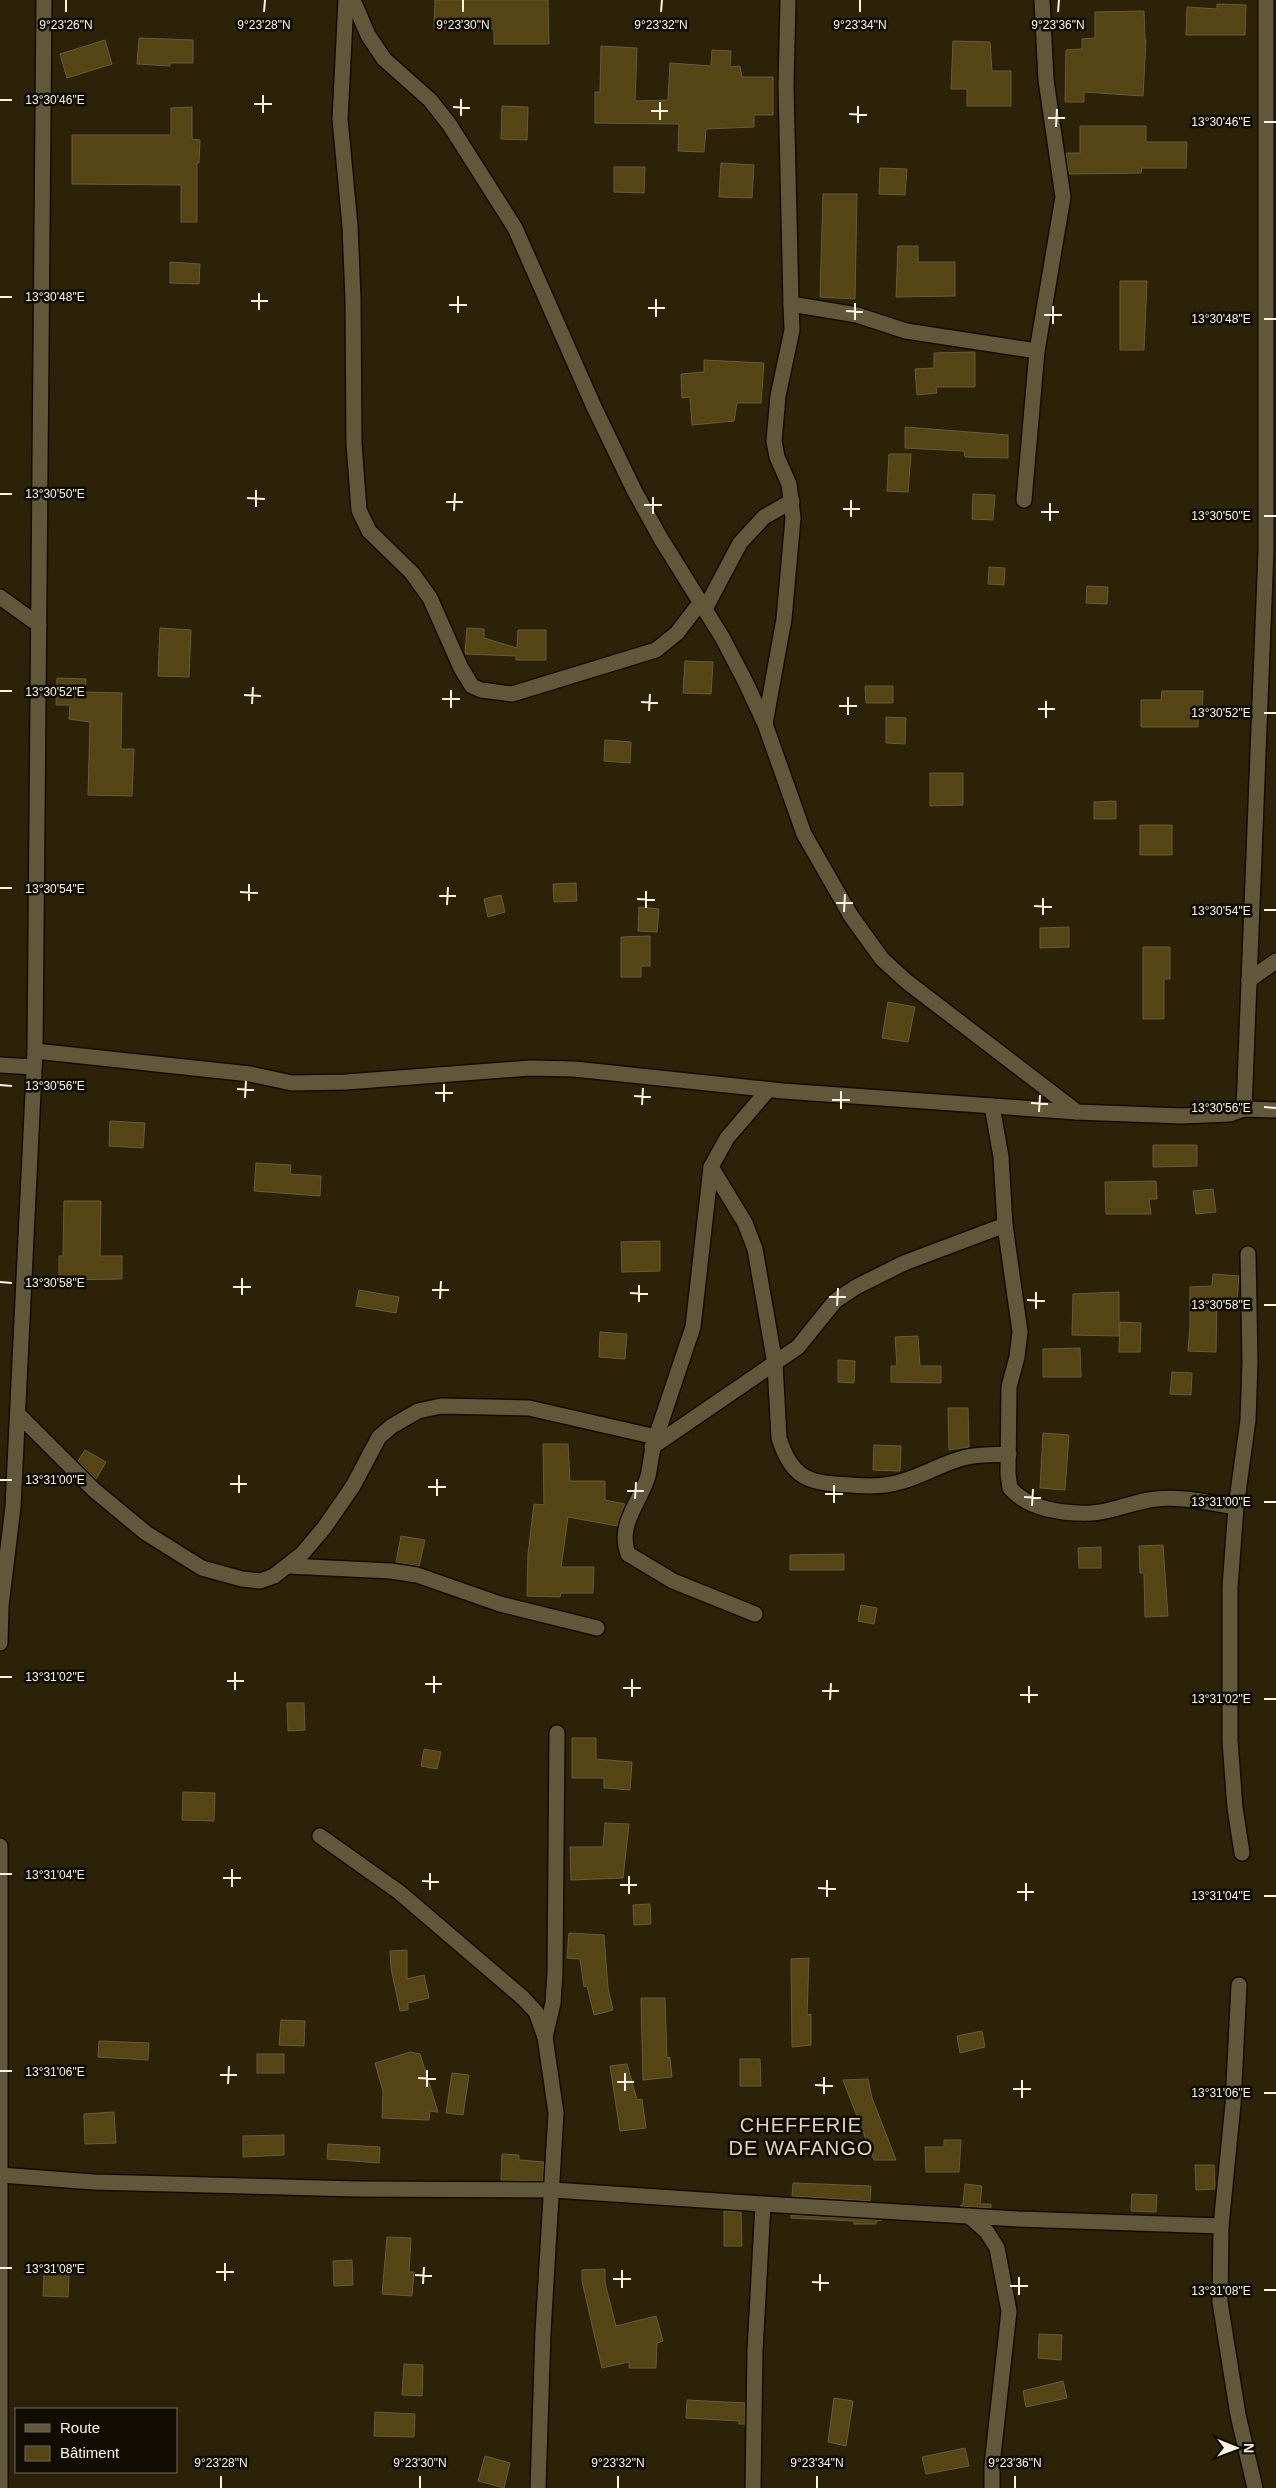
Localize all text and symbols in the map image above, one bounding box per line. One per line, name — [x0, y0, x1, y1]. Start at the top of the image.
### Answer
text: 9°23'26"N — [39, 18, 93, 32]
text: 9°23'28"N — [237, 18, 291, 32]
text: 9°23'30"N — [436, 18, 490, 32]
text: 9°23'32"N — [634, 18, 688, 32]
text: 9°23'34"N — [833, 18, 887, 32]
text: 9°23'36"N — [1031, 18, 1085, 32]
text: 13°30'46"E — [25, 93, 85, 107]
text: 13°30'46"E — [1191, 115, 1251, 129]
text: 13°30'48"E — [25, 290, 85, 304]
text: 13°30'48"E — [1191, 312, 1251, 326]
text: 13°30'50"E — [25, 487, 85, 501]
text: 13°30'50"E — [1191, 509, 1251, 523]
text: 13°30'52"E — [25, 685, 85, 699]
text: 13°30'52"E — [1191, 706, 1251, 720]
text: 13°30'54"E — [25, 882, 85, 896]
text: 13°30'54"E — [1191, 904, 1251, 918]
text: 13°30'56"E — [25, 1079, 85, 1093]
text: 13°30'56"E — [1191, 1101, 1251, 1115]
text: 13°30'58"E — [25, 1276, 85, 1290]
text: 13°30'58"E — [1191, 1298, 1251, 1312]
text: 13°31'00"E — [25, 1473, 85, 1487]
text: 13°31'00"E — [1191, 1495, 1251, 1509]
text: 13°31'02"E — [25, 1670, 85, 1684]
text: 13°31'02"E — [1191, 1692, 1251, 1706]
text: 13°31'04"E — [25, 1868, 85, 1882]
text: 13°31'04"E — [1191, 1889, 1251, 1903]
text: 13°31'06"E — [25, 2065, 85, 2079]
text: 13°31'06"E — [1191, 2086, 1251, 2100]
district label: CHEFFERIE DE WAFANGO — [729, 2114, 873, 2159]
text: 13°31'08"E — [25, 2262, 85, 2276]
text: 13°31'08"E — [1191, 2284, 1251, 2298]
legend — [15, 2408, 178, 2473]
text: Route — [60, 2419, 100, 2436]
north arrow — [1211, 2423, 1261, 2473]
text: N — [1241, 2443, 1257, 2453]
text: Bâtiment — [60, 2444, 120, 2461]
text: 9°23'28"N — [194, 2456, 248, 2470]
text: 9°23'30"N — [393, 2456, 447, 2470]
text: 9°23'32"N — [591, 2456, 645, 2470]
text: 9°23'34"N — [790, 2456, 844, 2470]
text: 9°23'36"N — [988, 2456, 1042, 2470]

